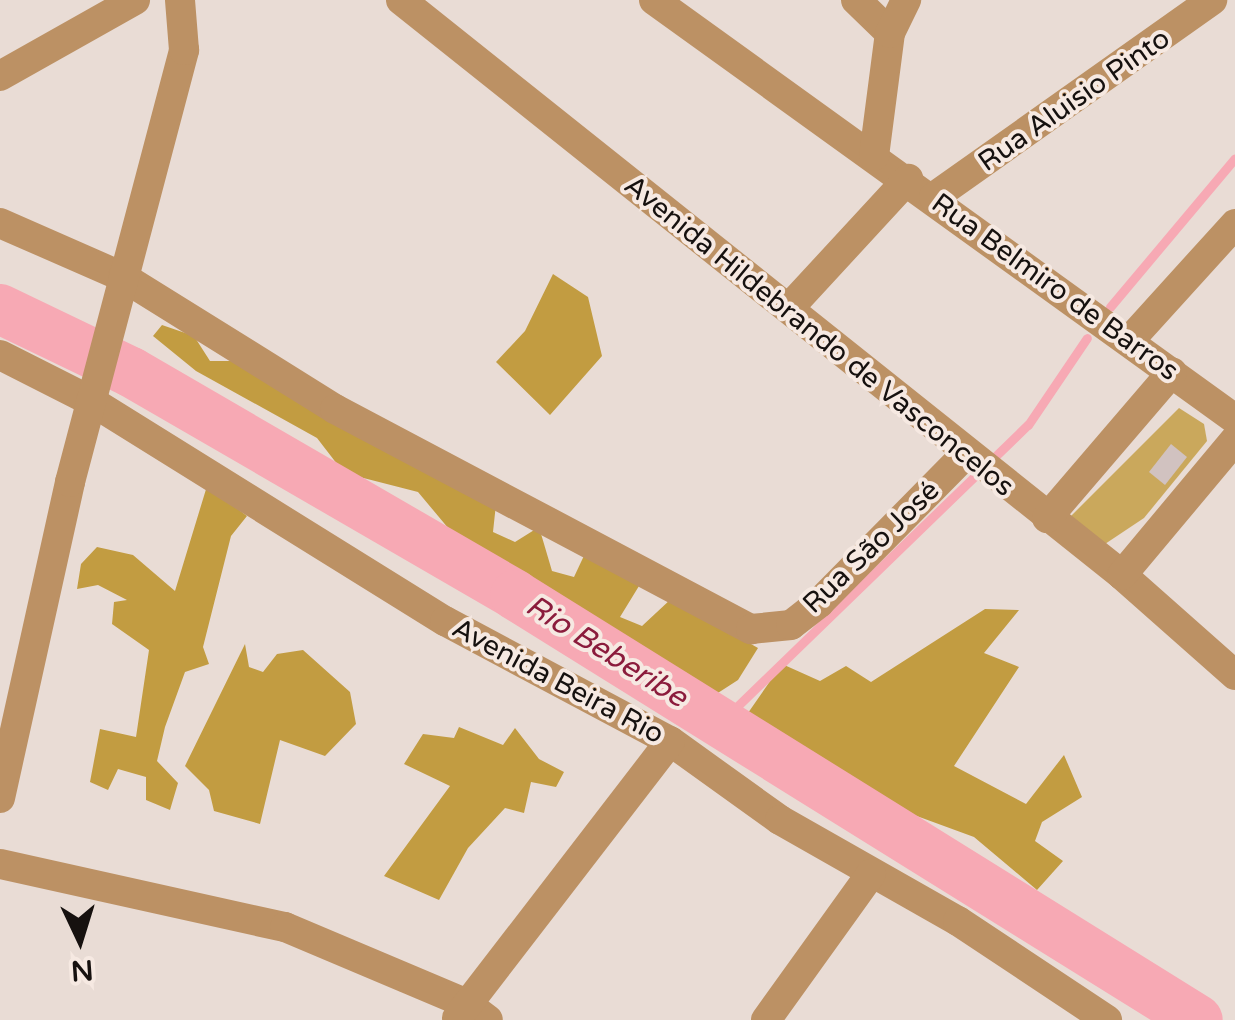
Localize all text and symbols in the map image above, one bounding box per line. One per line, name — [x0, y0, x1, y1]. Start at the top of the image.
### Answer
street label: Rua Aluisio Pinto — [972, 21, 1176, 179]
street label: Avenida Hildebrando de Vasconcelos — [617, 168, 1021, 504]
street label: Rua Belmiro de Barros — [925, 186, 1185, 388]
street label: Rua São José — [796, 474, 946, 620]
water label: Rio Beberibe — [519, 588, 693, 716]
street label: Avenida Beira Rio — [446, 611, 670, 751]
north arrow — [30, 890, 130, 990]
text: N — [70, 952, 95, 988]

